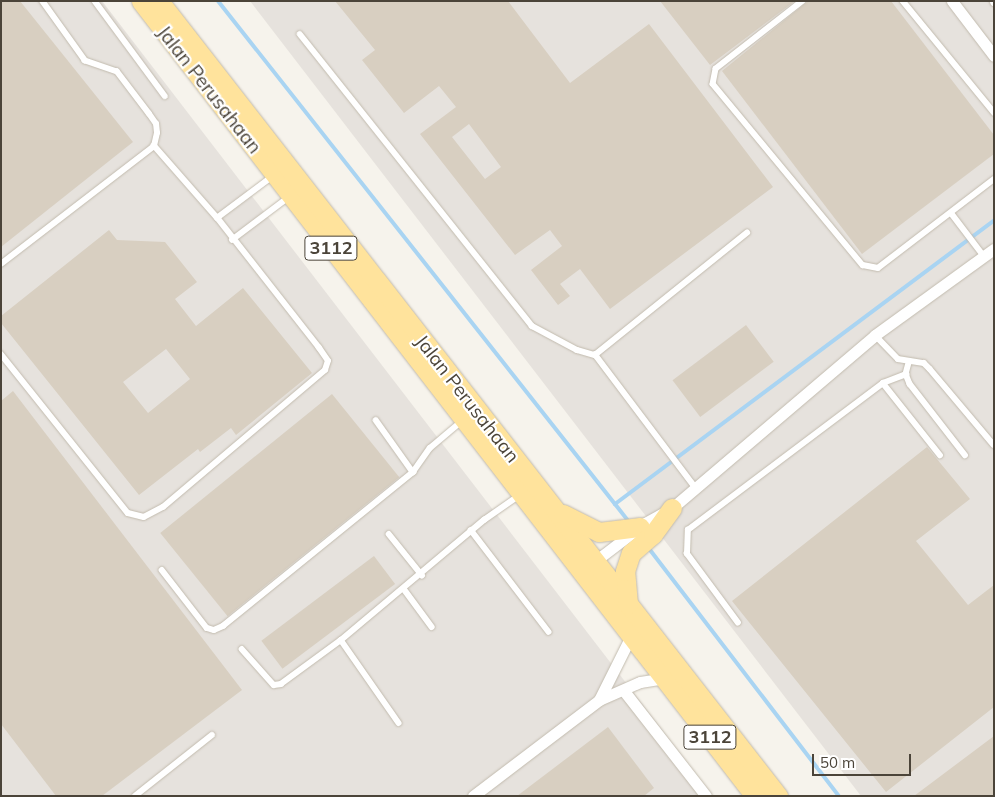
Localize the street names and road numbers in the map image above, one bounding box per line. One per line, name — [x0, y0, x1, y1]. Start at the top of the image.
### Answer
street label: Jalan Perusahaan — [152, 22, 266, 158]
road number: 3112 — [304, 232, 358, 264]
street label: Jalan Perusahaan — [410, 331, 524, 467]
road number: 3112 — [682, 722, 738, 752]

